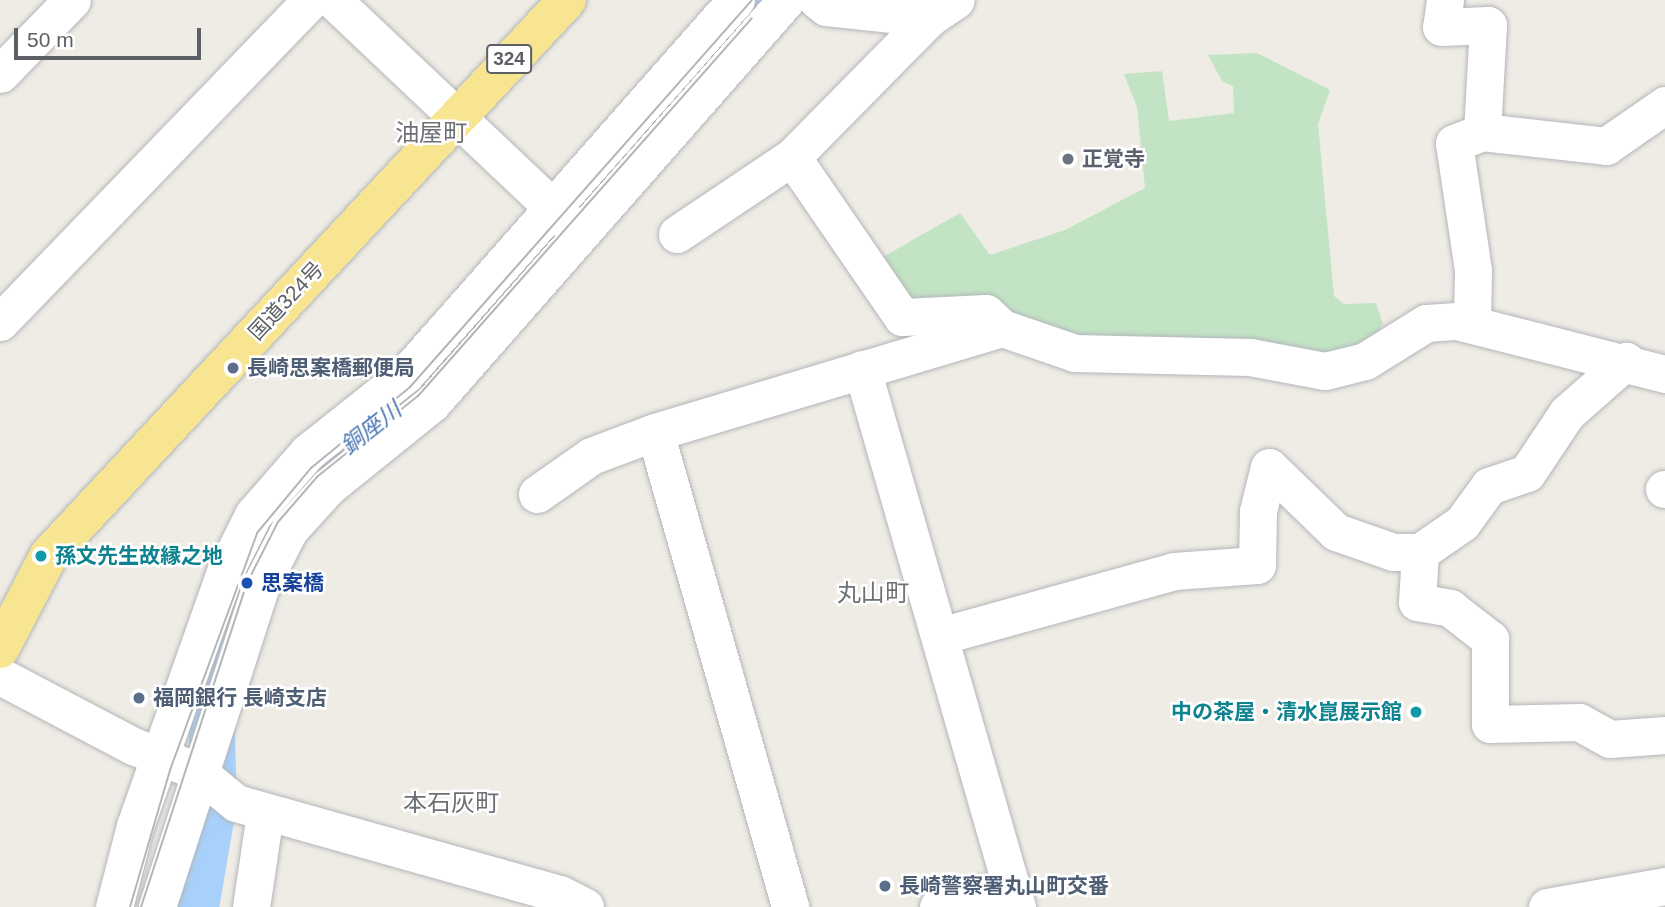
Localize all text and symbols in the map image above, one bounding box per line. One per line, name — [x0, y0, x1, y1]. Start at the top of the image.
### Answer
scale bar — [18, 14, 205, 58]
text: 50 m — [27, 28, 74, 51]
road number: 324 — [484, 44, 534, 74]
district label: 油屋町 — [395, 119, 467, 147]
place label: 正覚寺 — [1082, 146, 1145, 172]
marker: 正覚寺 — [1060, 151, 1076, 167]
street label: 国道324号 — [243, 257, 329, 345]
place label: 長崎思案橋郵便局 — [247, 355, 415, 381]
marker: 長崎思案橋郵便局 — [225, 360, 241, 376]
water label: 銅座川 — [335, 396, 407, 460]
place label: 孫文先生故縁之地 — [55, 543, 223, 569]
marker: 孫文先生故縁之地 — [33, 548, 49, 564]
place label: 思案橋 — [261, 570, 324, 596]
marker: 思案橋 — [239, 575, 255, 591]
district label: 丸山町 — [837, 579, 909, 607]
place label: 福岡銀行 長崎支店 — [153, 685, 327, 711]
marker: 福岡銀行 長崎支店 — [131, 690, 147, 706]
place label: 中の茶屋・清水崑展示館 — [1171, 699, 1402, 725]
marker: 中の茶屋・清水崑展示館 — [1408, 704, 1424, 720]
district label: 本石灰町 — [403, 789, 499, 817]
place label: 長崎警察署丸山町交番 — [899, 873, 1109, 899]
marker: 長崎警察署丸山町交番 — [877, 878, 893, 894]

